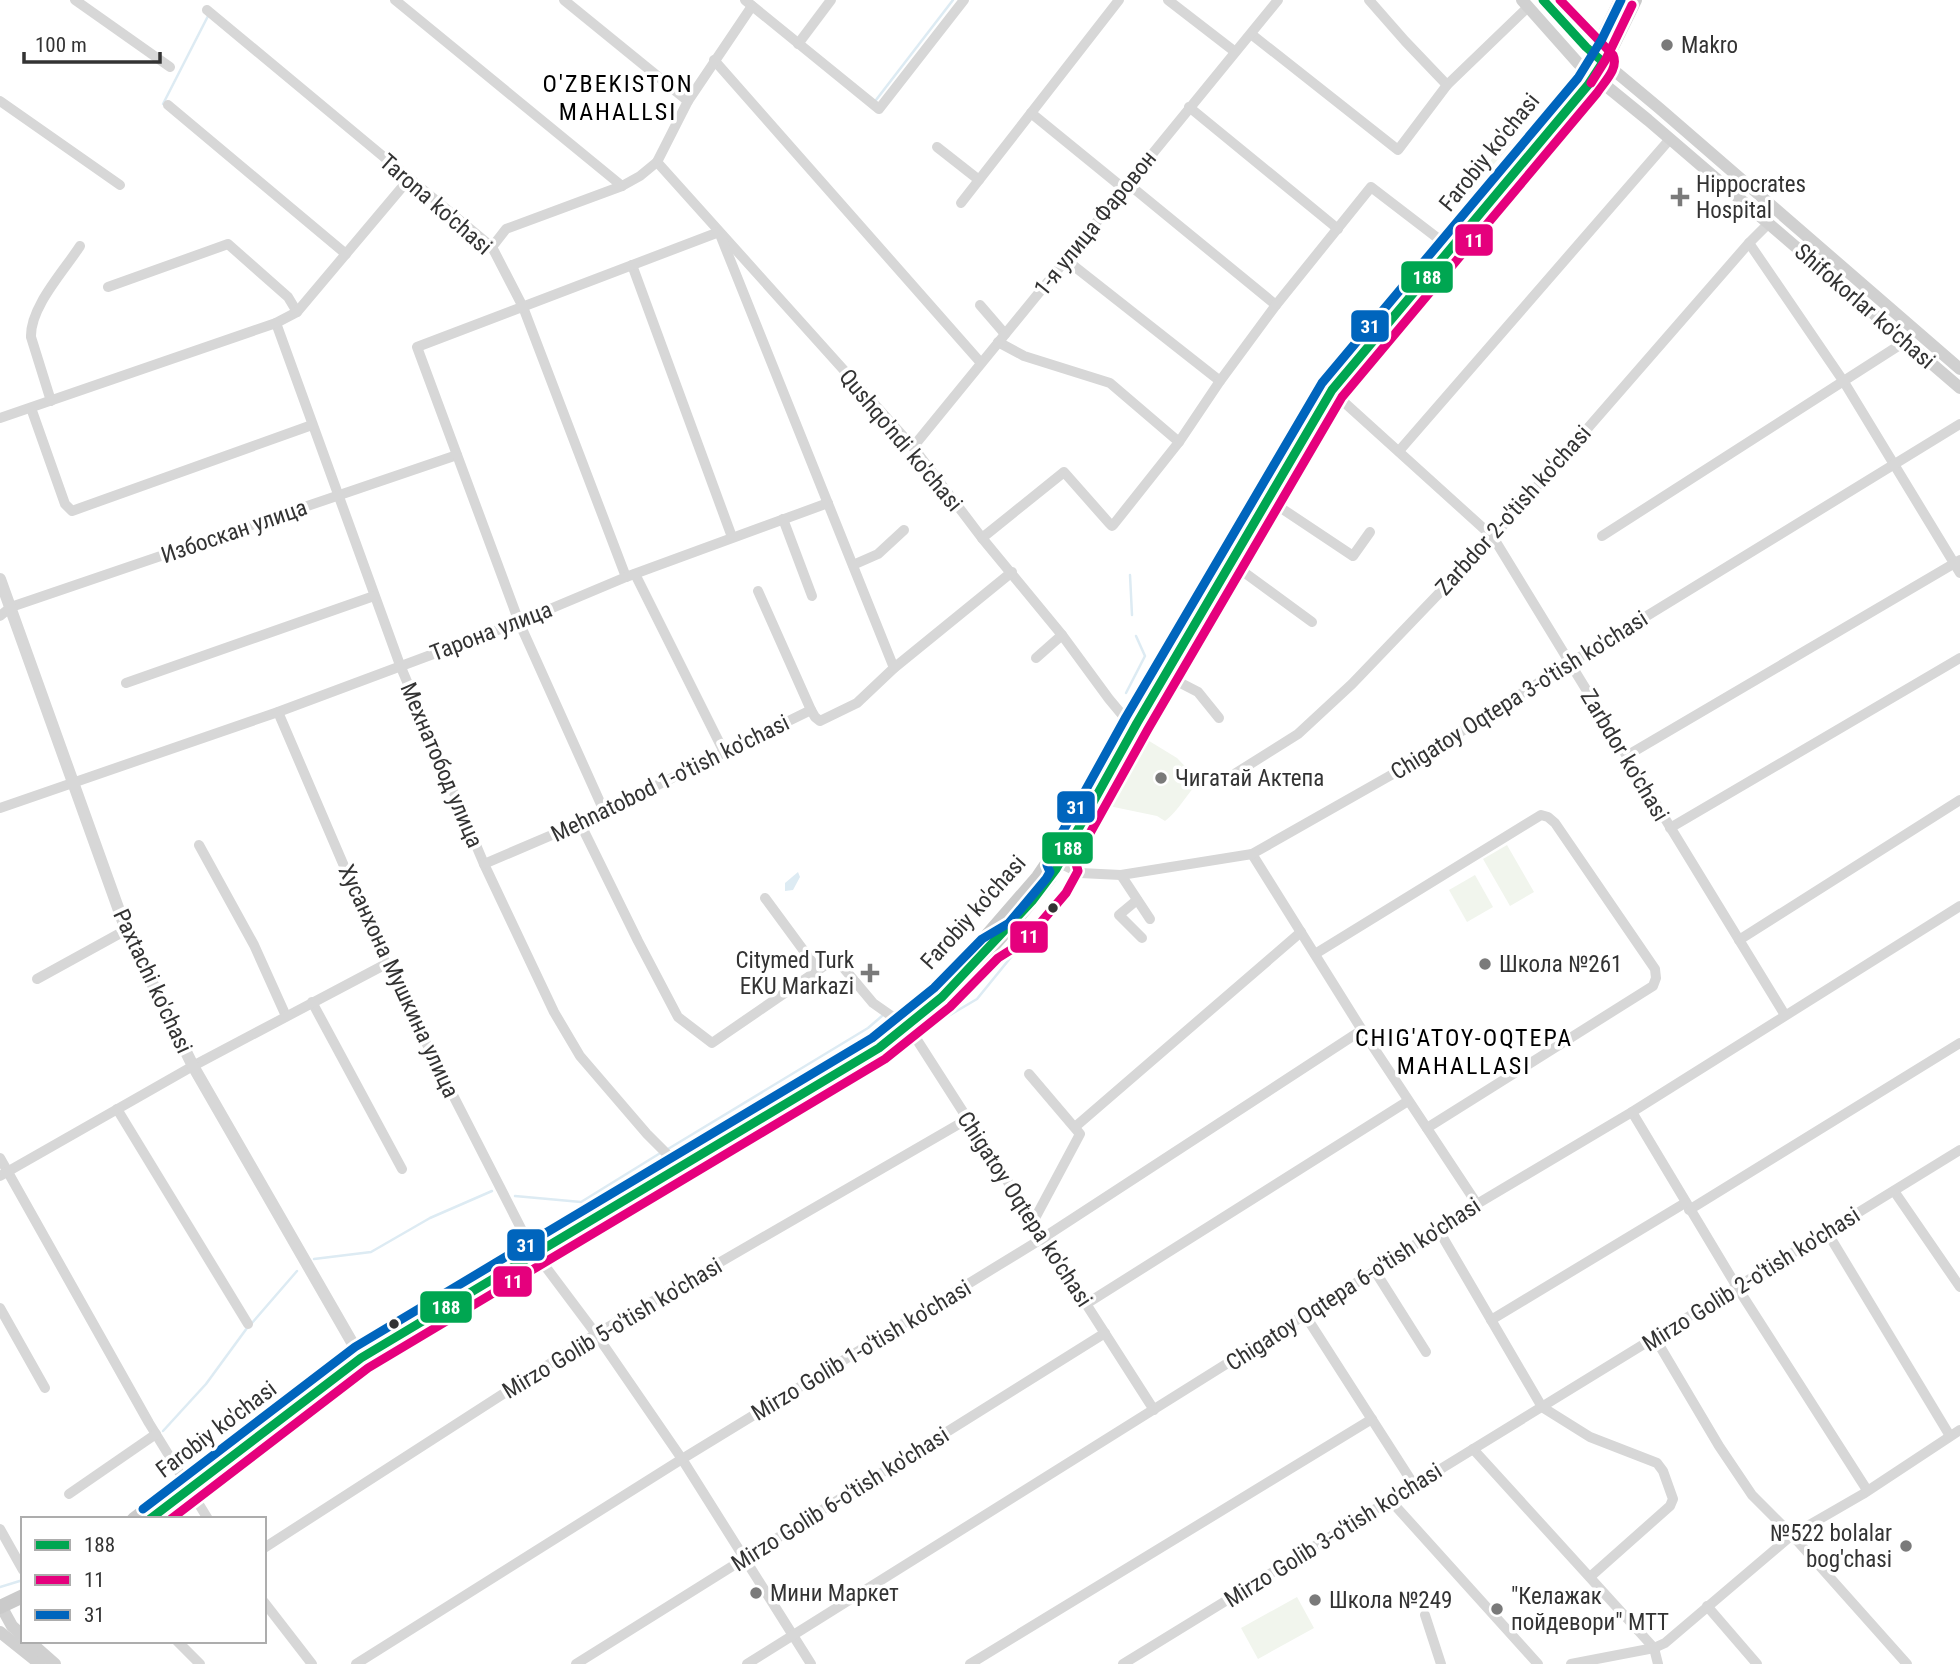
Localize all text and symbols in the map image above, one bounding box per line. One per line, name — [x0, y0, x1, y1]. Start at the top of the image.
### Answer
scale bar — [24, 21, 161, 65]
place label: Makro — [1681, 32, 1738, 59]
text: 100 m — [35, 33, 87, 57]
marker: Makro — [1659, 37, 1675, 53]
district label: O'ZBEKISTON MAHALLSI — [542, 70, 694, 126]
street label: Farobiy ko'chasi — [1434, 88, 1545, 217]
street label: 1-я улица Фаровон — [1029, 145, 1162, 301]
street label: Tarona ko'chasi — [374, 148, 497, 260]
place label: Hippocrates Hospital — [1696, 171, 1806, 224]
marker: Hippocrates Hospital — [1670, 187, 1690, 207]
line badge: 11 — [1454, 223, 1494, 257]
text: 11 — [1464, 229, 1484, 252]
street label: Shifokorlar ko'chasi — [1789, 238, 1940, 375]
line badge: 188 — [1400, 260, 1454, 294]
text: 188 — [1413, 266, 1441, 289]
line badge: 31 — [1350, 309, 1390, 343]
text: 31 — [1360, 315, 1380, 338]
street label: Qushqo'ndi ko'chasi — [833, 364, 968, 517]
street label: Zarbdor 2-o'tish ko'chasi — [1430, 420, 1597, 601]
street label: Избоскан улица — [158, 494, 311, 569]
street label: Тарона улица — [426, 596, 556, 667]
street label: Chigatoy Oqtepa 3-o'tish ko'chasi — [1386, 605, 1653, 786]
street label: Мехнатобод улица — [395, 679, 489, 852]
street label: Zarbdor ko'chasi — [1575, 684, 1674, 826]
street label: Mehnatobod 1-o'tish ko'chasi — [547, 709, 794, 848]
place label: Чигатай Актепа — [1175, 765, 1324, 792]
marker: Чигатай Актепа — [1153, 770, 1169, 786]
line badge: 31 — [1056, 790, 1096, 824]
text: 31 — [1066, 796, 1086, 819]
line badge: 188 — [1041, 831, 1094, 865]
text: 188 — [1054, 837, 1082, 860]
street label: Farobiy ko'chasi — [915, 850, 1032, 975]
street label: Хусанхона Мушкина улица — [333, 860, 464, 1102]
unlabelled marker — [1046, 901, 1060, 915]
street label: Paxtachi ko'chasi — [107, 905, 198, 1058]
line badge: 11 — [1009, 920, 1049, 954]
text: 11 — [1019, 925, 1039, 948]
place label: Citymed Turk EKU Markazi — [736, 947, 855, 1000]
place label: Школа №261 — [1499, 951, 1622, 978]
marker: Школа №261 — [1477, 956, 1493, 972]
marker: Citymed Turk EKU Markazi — [860, 963, 880, 983]
district label: CHIG'ATOY-OQTEPA MAHALLASI — [1355, 1024, 1573, 1080]
street label: Chigatoy Oqtepa ko'chasi — [951, 1107, 1098, 1312]
street label: Chigatoy Oqtepa 6-o'tish ko'chasi — [1221, 1192, 1485, 1377]
street label: Mirzo Golib 2-o'tish ko'chasi — [1638, 1201, 1865, 1357]
line badge: 31 — [506, 1228, 546, 1262]
text: 31 — [516, 1234, 536, 1257]
street label: Mirzo Golib 5-o'tish ko'chasi — [498, 1252, 727, 1405]
line badge: 11 — [492, 1265, 533, 1298]
text: 11 — [503, 1270, 523, 1293]
street label: Mirzo Golib 1-o'tish ko'chasi — [747, 1274, 976, 1427]
line badge: 188 — [419, 1290, 473, 1324]
text: 188 — [432, 1296, 460, 1319]
unlabelled marker — [387, 1317, 401, 1331]
street label: Farobiy ko'chasi — [151, 1375, 282, 1483]
street label: Mirzo Golib 6-o'tish ko'chasi — [727, 1421, 954, 1577]
street label: Mirzo Golib 3-o'tish ko'chasi — [1220, 1457, 1447, 1613]
legend — [21, 1517, 266, 1643]
place label: №522 bolalar bog'chasi — [1770, 1520, 1892, 1573]
text: 188 — [84, 1533, 115, 1557]
marker: №522 bolalar bog'chasi — [1898, 1538, 1914, 1554]
text: 11 — [84, 1568, 105, 1592]
place label: Мини Маркет — [770, 1580, 899, 1607]
place label: "Келажак пойдевори" МТТ — [1511, 1583, 1669, 1636]
marker: Мини Маркет — [748, 1585, 764, 1601]
place label: Школа №249 — [1329, 1587, 1452, 1614]
marker: Школа №249 — [1307, 1592, 1323, 1608]
marker: "Келажак пойдевори" МТТ — [1489, 1601, 1505, 1617]
text: 31 — [84, 1603, 105, 1627]

